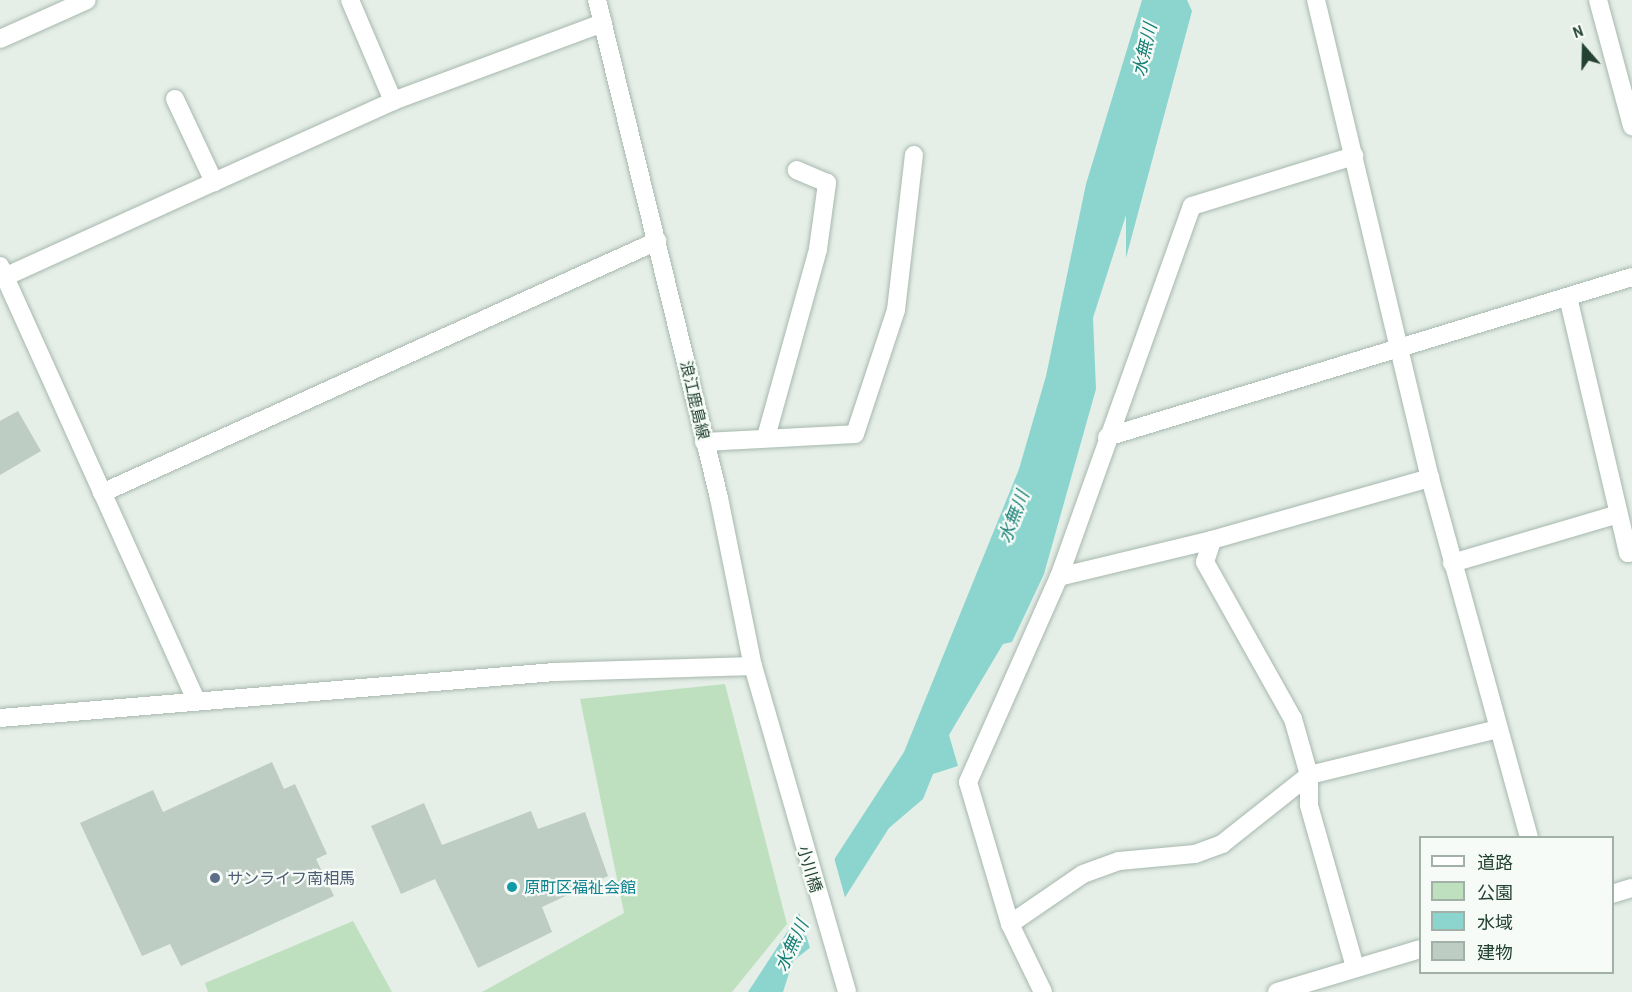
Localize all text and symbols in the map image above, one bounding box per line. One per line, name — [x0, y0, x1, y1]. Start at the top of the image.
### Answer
north arrow — [1554, 18, 1614, 78]
text: N — [1570, 19, 1586, 43]
water label: 水無川 — [1128, 21, 1162, 79]
street label: 浪江鹿島線 — [677, 359, 713, 441]
water label: 水無川 — [994, 488, 1034, 546]
legend — [1419, 836, 1614, 974]
street label: 小川橋 — [794, 843, 826, 895]
text: 道路 — [1477, 850, 1513, 875]
place label: サンライフ南相馬 — [227, 868, 355, 888]
marker: サンライフ南相馬 — [208, 871, 222, 885]
place label: 原町区福祉会館 — [524, 877, 636, 897]
marker: 原町区福祉会館 — [505, 880, 519, 894]
text: 公園 — [1477, 880, 1513, 905]
text: 水域 — [1477, 910, 1513, 935]
water label: 水無川 — [771, 917, 813, 975]
text: 建物 — [1477, 940, 1513, 965]

